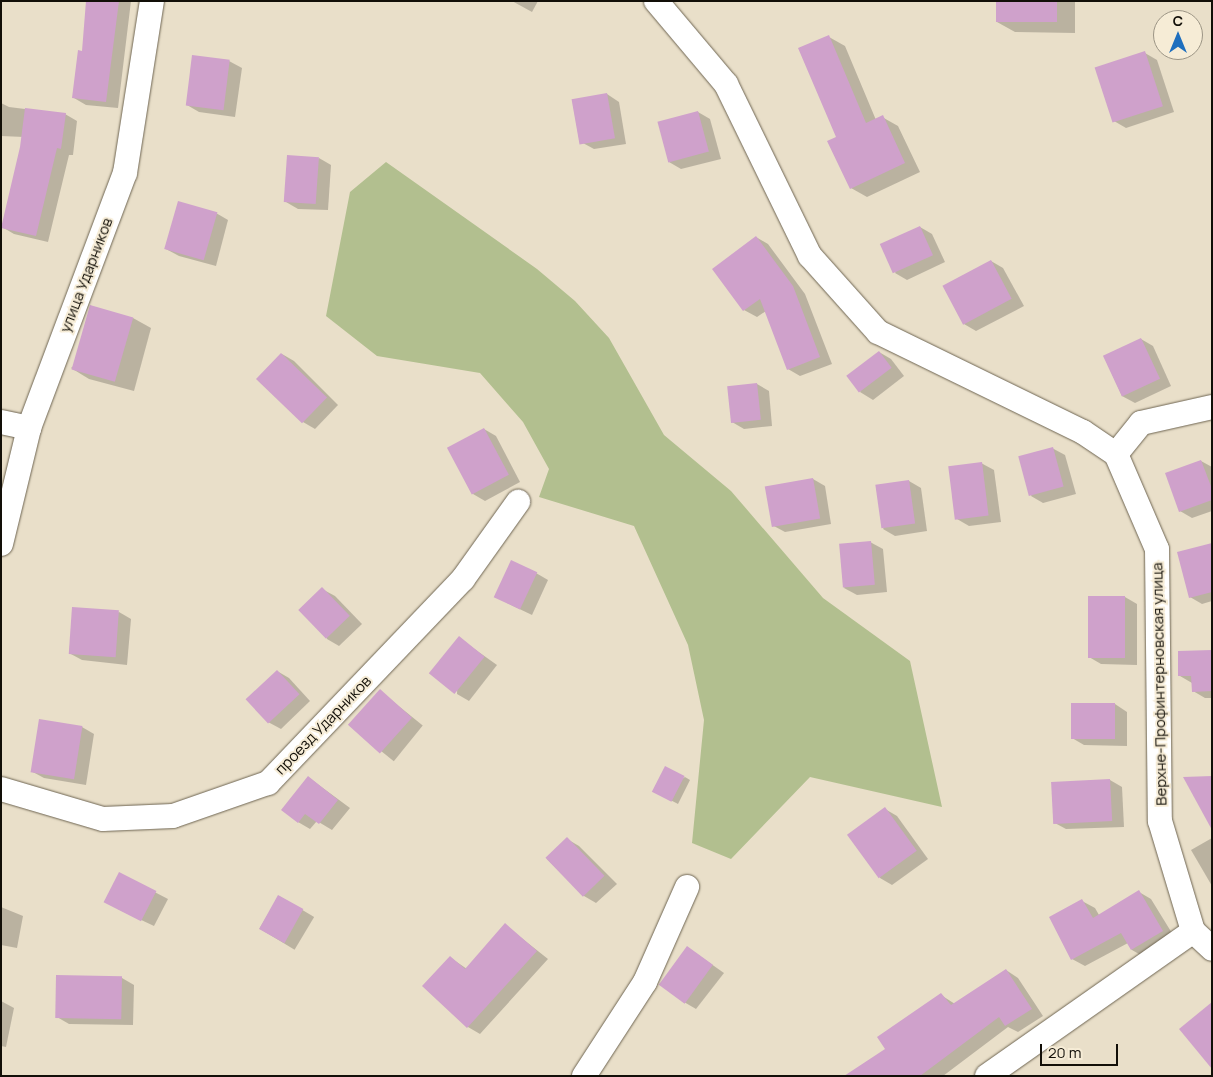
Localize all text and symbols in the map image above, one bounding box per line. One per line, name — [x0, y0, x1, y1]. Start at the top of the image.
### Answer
north arrow — [1153, 10, 1203, 60]
text: С — [1173, 11, 1183, 30]
street label: улица Ударников — [56, 215, 116, 335]
street label: Верхне-Профинтерновская улица — [1148, 562, 1170, 806]
street label: проезд Ударников — [271, 672, 375, 778]
scale bar — [1043, 1034, 1120, 1066]
text: 20 m — [1048, 1042, 1081, 1063]

